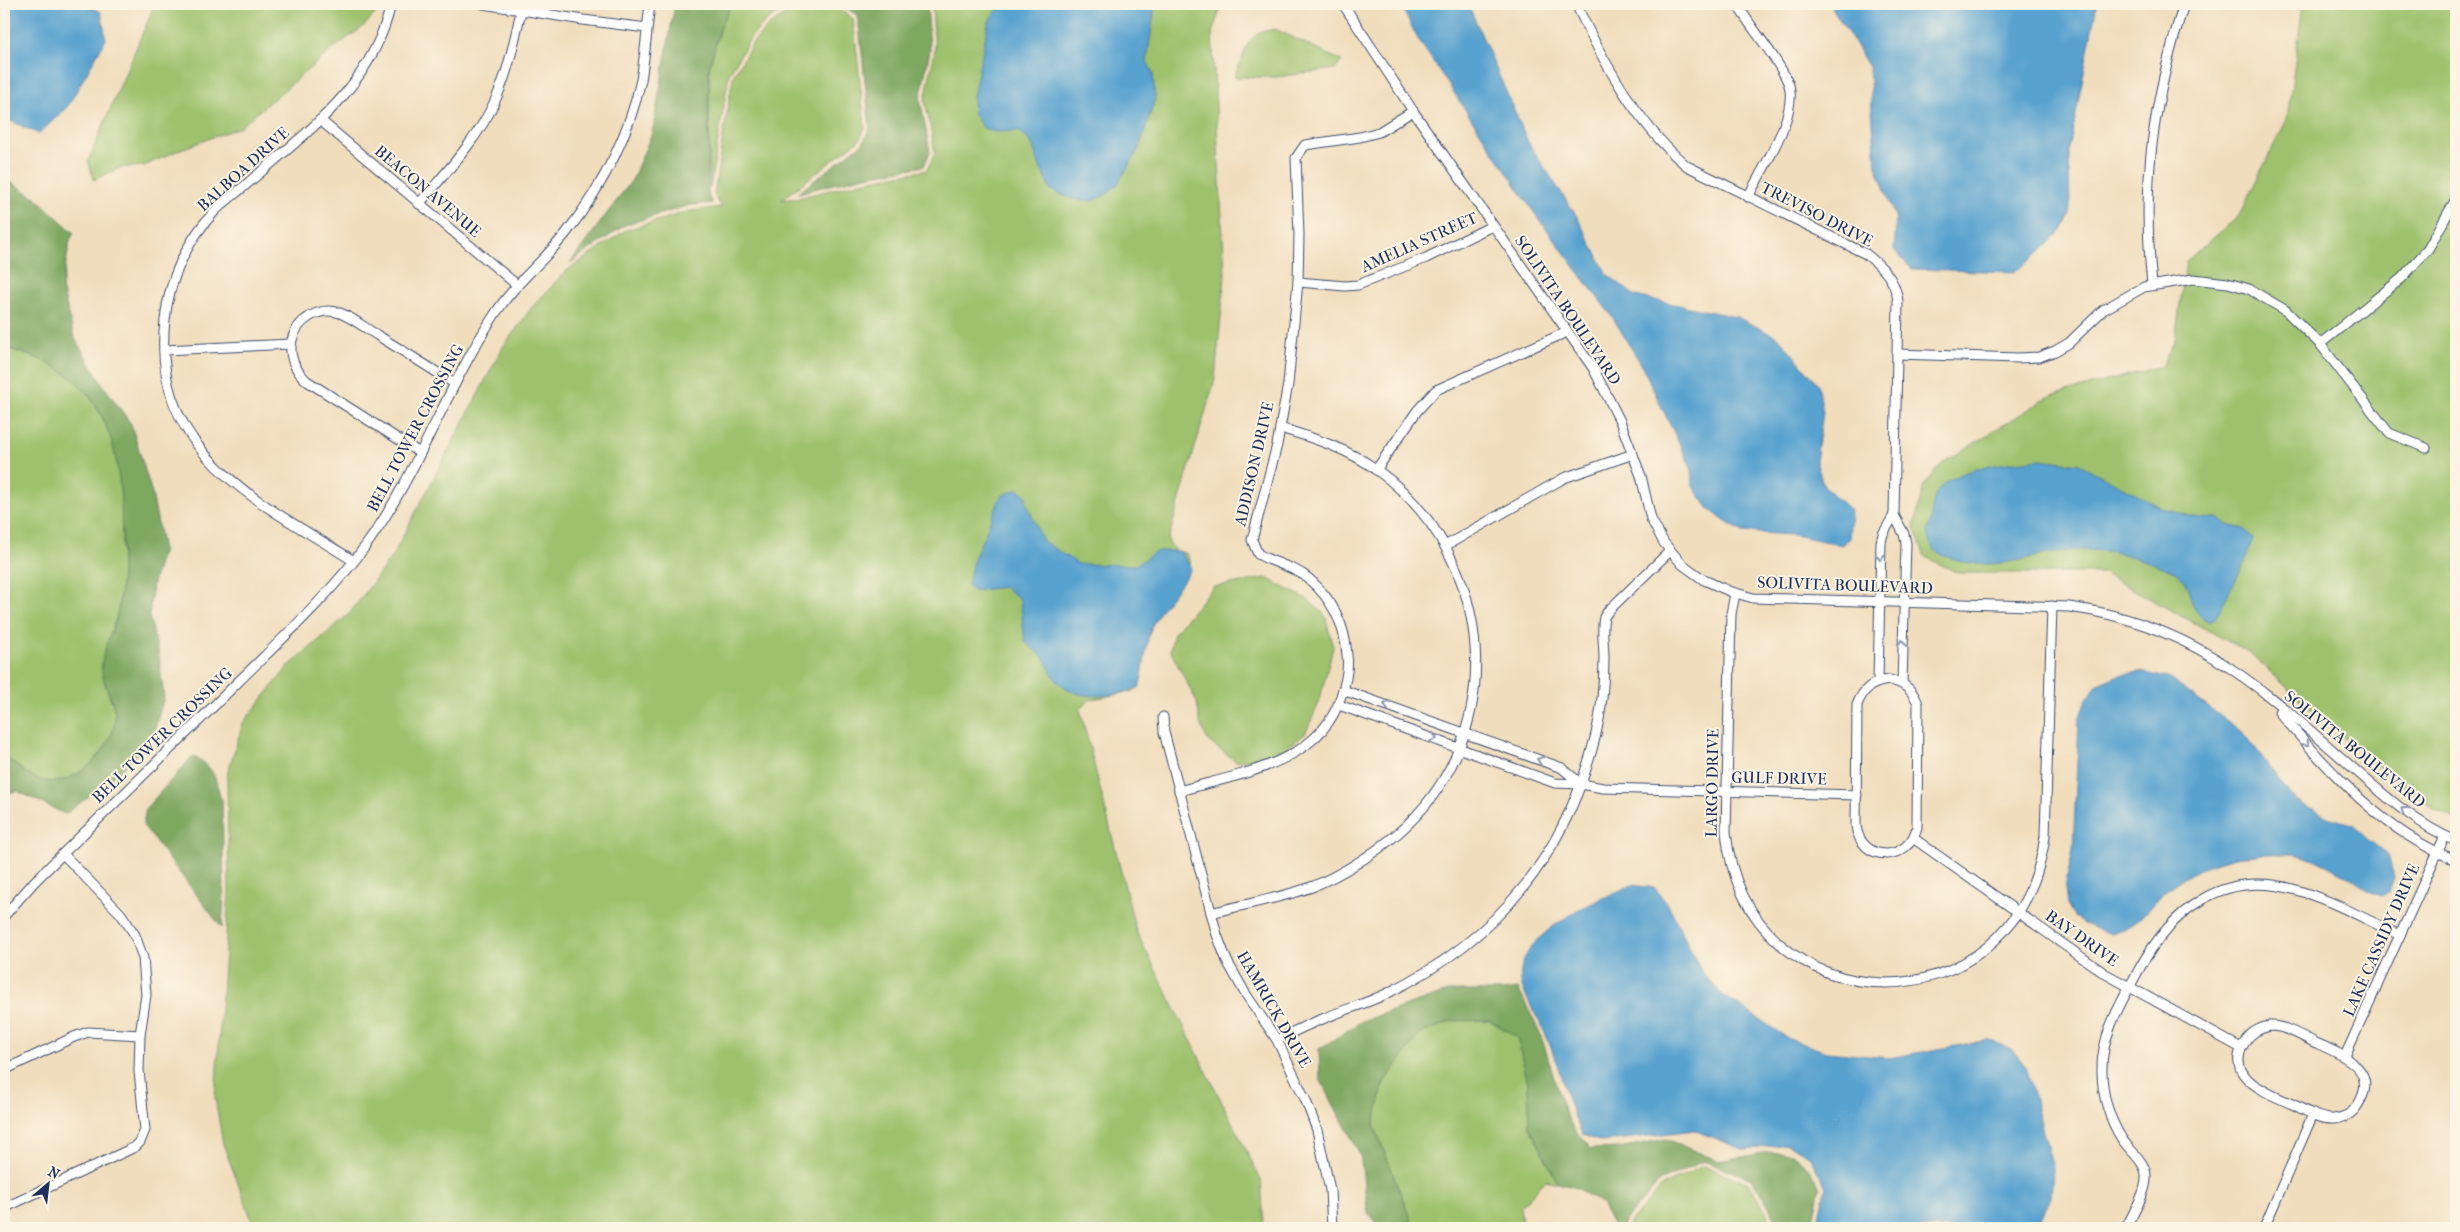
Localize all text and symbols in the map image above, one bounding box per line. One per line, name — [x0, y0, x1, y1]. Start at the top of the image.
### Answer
street label: BALBOA DRIVE — [193, 123, 293, 215]
street label: BEACON AVENUE — [371, 141, 485, 241]
street label: TREVISO DRIVE — [1758, 178, 1876, 251]
street label: AMELIA STREET — [1357, 208, 1480, 277]
street label: SOLIVITA BOULEVARD — [1511, 232, 1625, 388]
street label: BELL TOWER CROSSING — [363, 341, 467, 515]
street label: ADDISON DRIVE — [1230, 400, 1278, 529]
one-way arrow — [1875, 553, 1886, 561]
street label: SOLIVITA BOULEVARD — [1757, 572, 1933, 598]
one-way arrow — [1897, 639, 1908, 647]
street label: BELL TOWER CROSSING — [88, 663, 236, 807]
street label: SOLIVITA BOULEVARD — [2281, 686, 2429, 812]
one-way arrow — [1383, 701, 1391, 711]
street label: LARGO DRIVE — [1702, 728, 1722, 838]
one-way arrow — [1429, 732, 1438, 742]
one-way arrow — [2300, 737, 2309, 746]
one-way arrow — [1536, 756, 1544, 766]
street label: GULF DRIVE — [1731, 768, 1827, 788]
one-way arrow — [2401, 807, 2410, 815]
street label: LAKE CASSIDY DRIVE — [2339, 860, 2423, 1019]
street label: BAY DRIVE — [2042, 906, 2122, 970]
street label: HAMRICK DRIVE — [1233, 947, 1315, 1071]
north arrow — [22, 1160, 72, 1210]
text: N — [45, 1163, 63, 1183]

